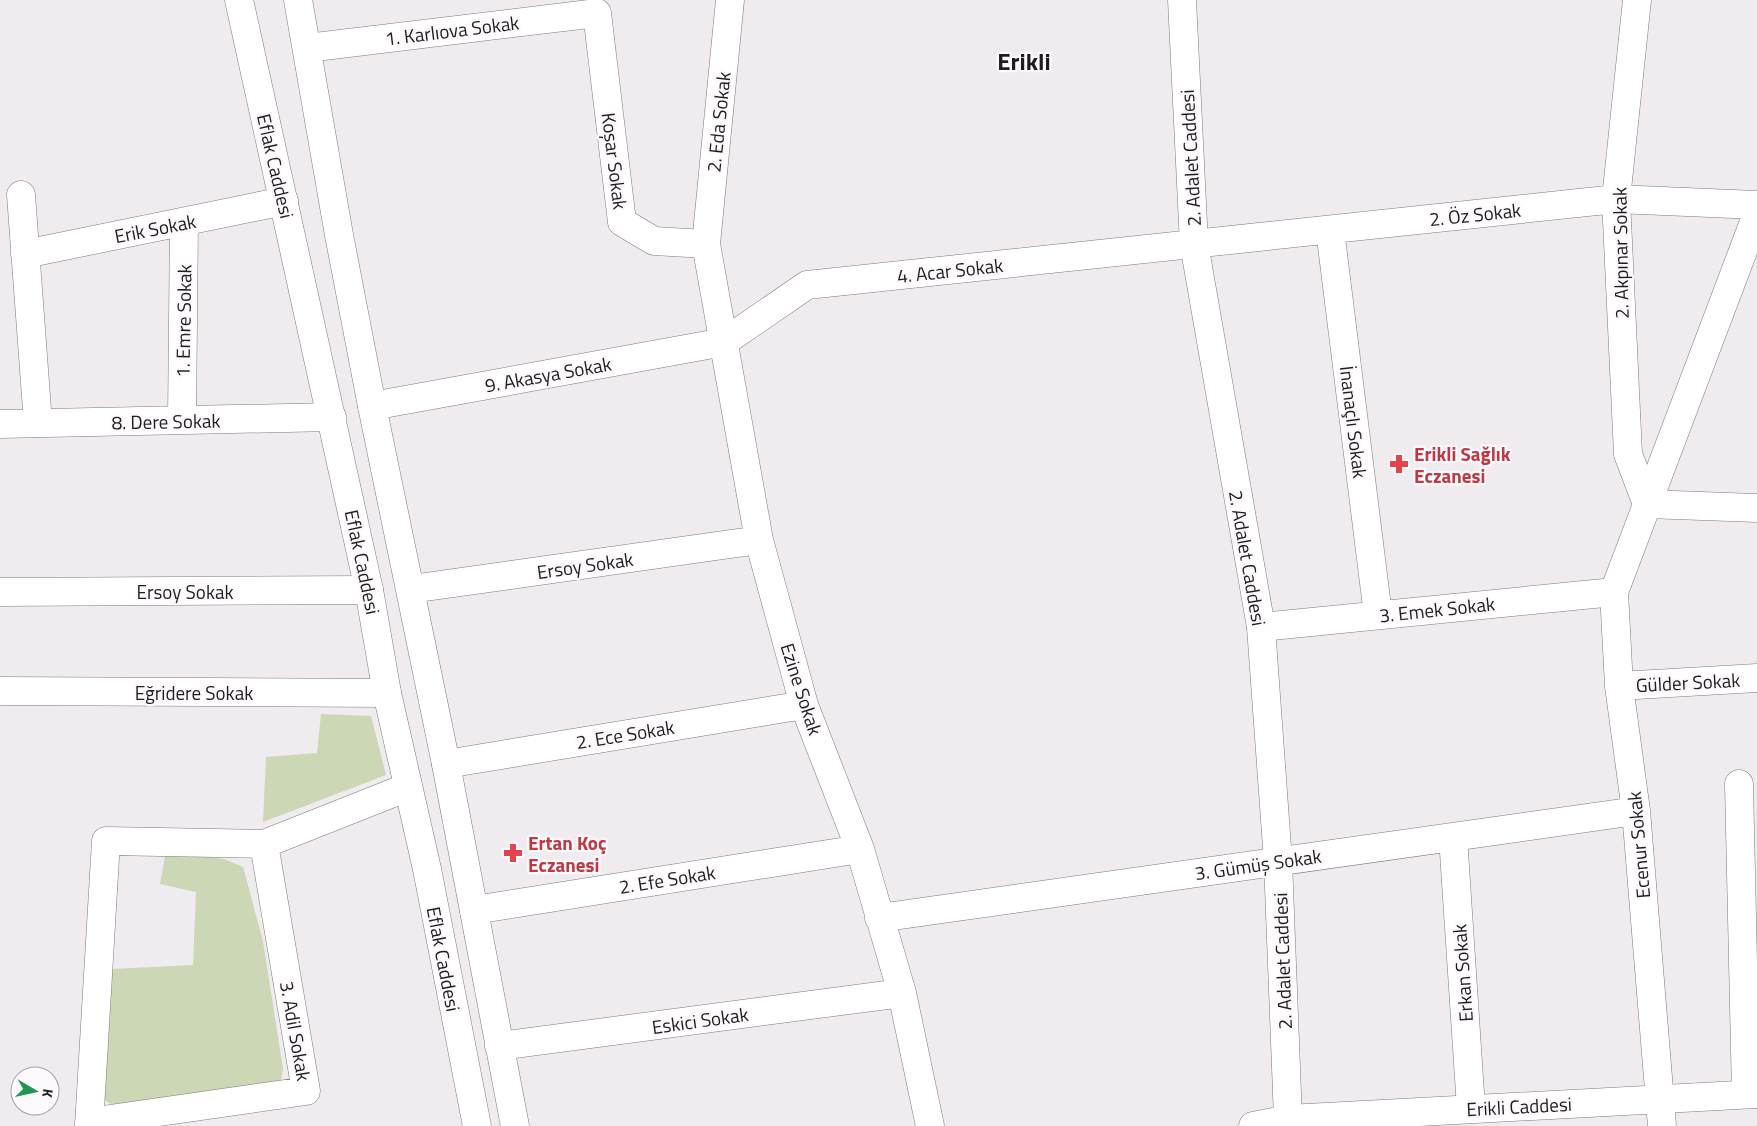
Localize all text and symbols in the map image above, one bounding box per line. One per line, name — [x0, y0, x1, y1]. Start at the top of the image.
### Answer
street label: 1. Karlıova Sokak — [383, 7, 521, 53]
district label: Erikli — [997, 43, 1051, 79]
street label: 2. Eda Sokak — [698, 70, 738, 174]
street label: 2. Adalet Caddesi — [1172, 89, 1208, 227]
street label: Eflak Caddesi — [250, 111, 302, 221]
street label: Koşar Sokak — [595, 111, 635, 211]
street label: 2. Akpınar Sokak — [1604, 187, 1636, 319]
street label: 2. Öz Sokak — [1428, 195, 1522, 233]
street label: Erik Sokak — [112, 206, 198, 250]
street label: 4. Acar Sokak — [895, 250, 1005, 290]
street label: 1. Emre Sokak — [168, 264, 198, 378]
street label: 9. Akasya Sokak — [482, 349, 614, 399]
street label: İnanaçlı Sokak — [1333, 364, 1375, 480]
street label: 8. Dere Sokak — [111, 406, 221, 436]
place label: Erikli Sağlık Eczanesi — [1414, 439, 1511, 490]
pharmacy icon: Erikli Sağlık Eczanesi — [1388, 453, 1410, 475]
street label: 2. Adalet Caddesi — [1222, 488, 1274, 628]
street label: Eflak Caddesi — [338, 507, 388, 617]
street label: Ersoy Sokak — [535, 544, 635, 586]
street label: Ersoy Sokak — [136, 577, 234, 606]
street label: 3. Emek Sokak — [1378, 589, 1496, 629]
street label: Ezine Sokak — [773, 639, 831, 739]
street label: Gülder Sokak — [1635, 665, 1741, 699]
street label: Eğridere Sokak — [135, 678, 253, 707]
street label: 2. Ece Sokak — [574, 712, 676, 756]
street label: Ecenur Sokak — [1619, 790, 1657, 900]
place label: Ertan Koç Eczanesi — [528, 828, 606, 879]
street label: 3. Gümüş Sokak — [1193, 841, 1323, 887]
pharmacy icon: Ertan Koç Eczanesi — [502, 842, 524, 864]
street label: 2. Efe Sokak — [617, 857, 717, 901]
street label: 2. Adalet Caddesi — [1265, 892, 1299, 1030]
street label: Eflak Caddesi — [420, 904, 468, 1014]
street label: Erkan Sokak — [1444, 923, 1480, 1023]
street label: 3. Adil Sokak — [273, 979, 319, 1083]
street label: Eskici Sokak — [650, 999, 750, 1041]
north arrow — [10, 1066, 60, 1116]
text: K — [37, 1087, 59, 1100]
street label: Erikli Caddesi — [1466, 1089, 1572, 1123]

